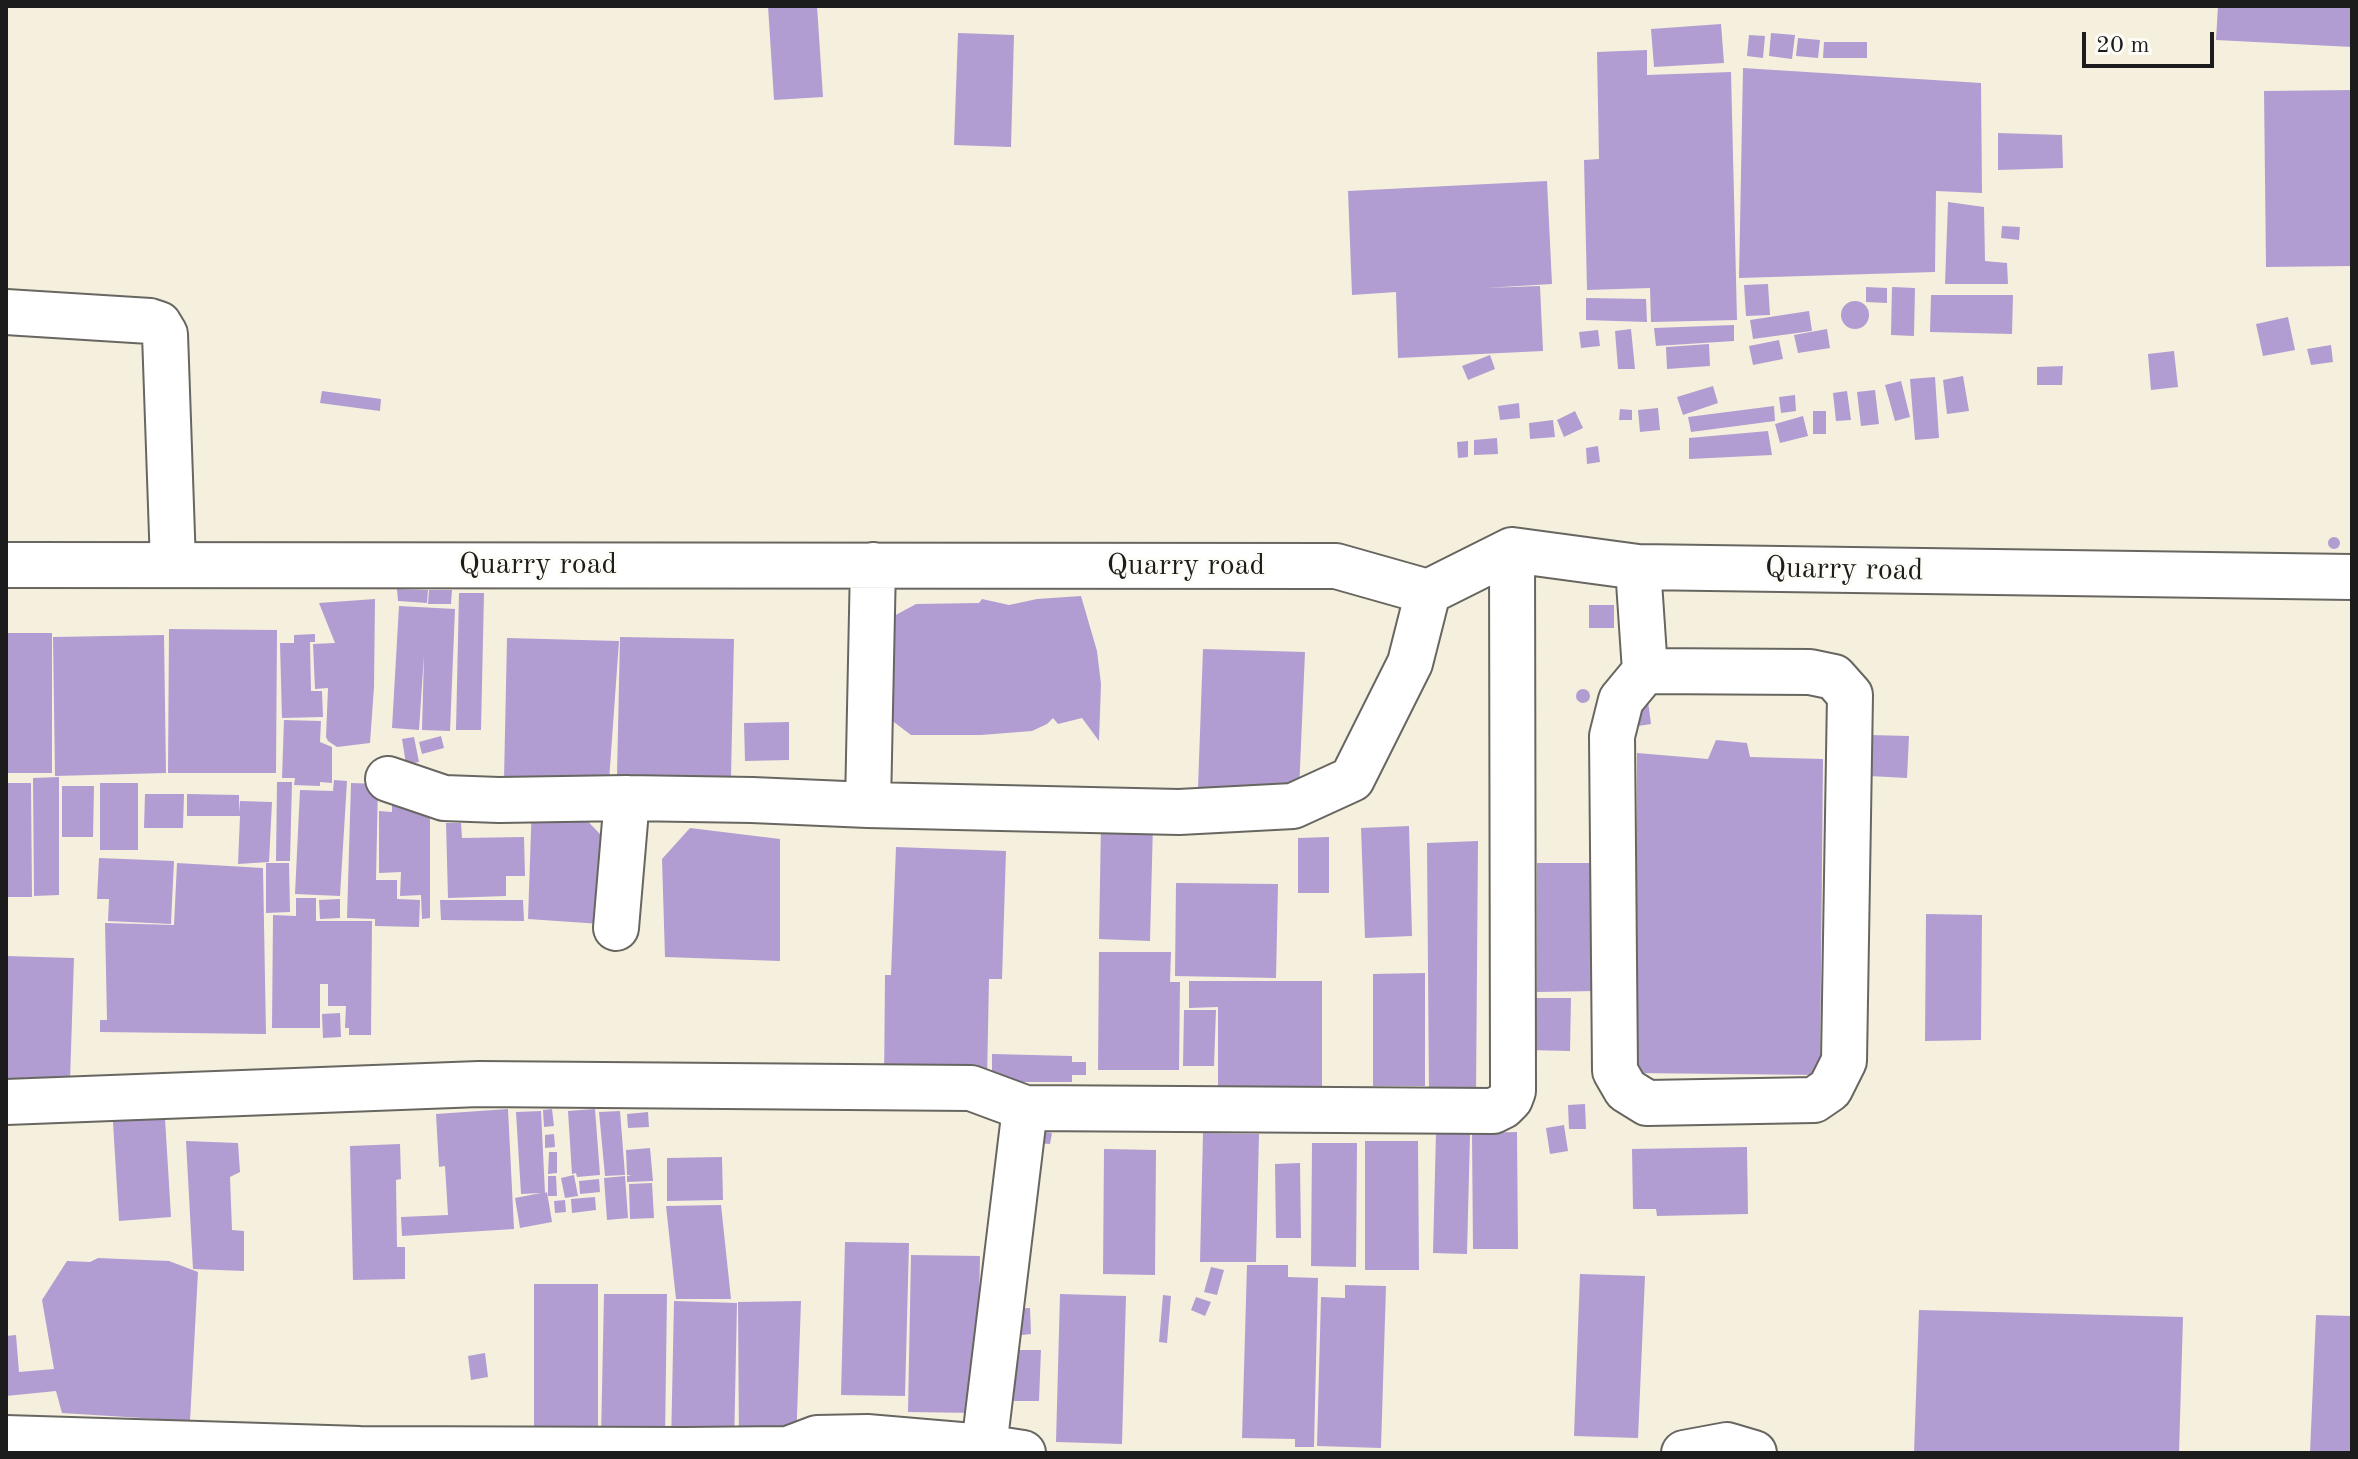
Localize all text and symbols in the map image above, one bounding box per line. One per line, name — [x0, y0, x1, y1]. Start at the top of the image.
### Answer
scale bar — [2086, 16, 2218, 66]
text: 20 m — [2096, 34, 2150, 58]
street label: Quarry road — [459, 547, 617, 583]
street label: Quarry road — [1107, 548, 1265, 584]
street label: Quarry road — [1764, 551, 1924, 589]

